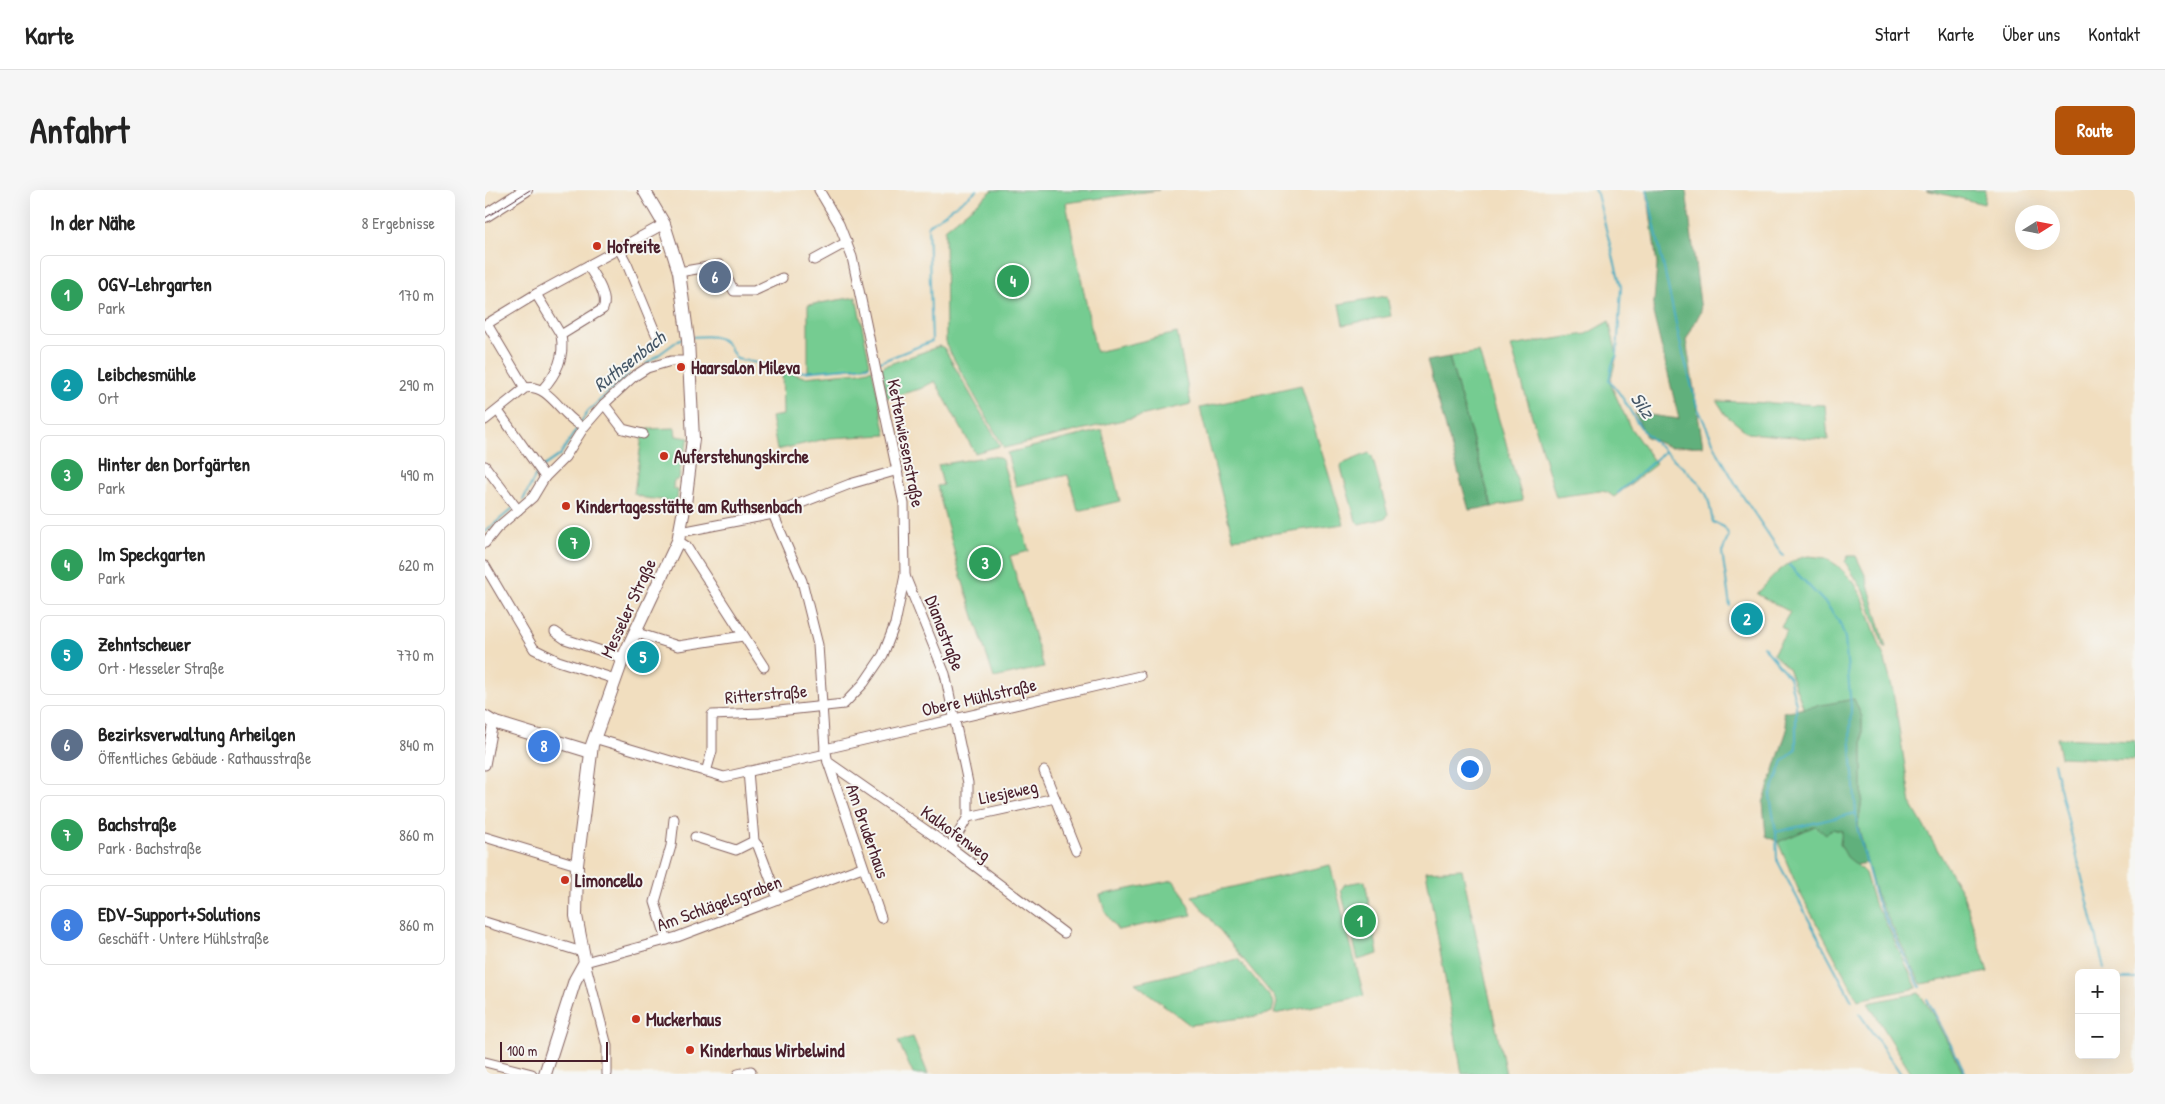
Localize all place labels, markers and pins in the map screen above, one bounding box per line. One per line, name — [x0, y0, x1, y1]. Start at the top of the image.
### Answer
place label: Hofreite — [607, 234, 661, 259]
marker: Hofreite — [591, 240, 603, 252]
pin: 6 — [699, 258, 731, 296]
pin: 4 — [997, 262, 1029, 300]
place label: Haarsalon Mileva — [691, 355, 801, 380]
marker: Haarsalon Mileva — [675, 361, 687, 373]
place label: Auferstehungskirche — [674, 444, 810, 470]
marker: Auferstehungskirche — [658, 450, 670, 462]
place label: Kindertagesstätte am Ruthsenbach — [576, 494, 802, 520]
marker: Kindertagesstätte am Ruthsenbach — [560, 500, 572, 512]
pin: 7 — [558, 524, 590, 562]
pin: 3 — [969, 544, 1001, 582]
pin: 2 — [1731, 600, 1763, 638]
pin: 5 — [627, 638, 659, 676]
pin: 8 — [528, 727, 560, 765]
place label: Limoncello — [575, 868, 643, 893]
marker: Limoncello — [559, 874, 571, 886]
pin: 1 — [1344, 902, 1376, 940]
place label: Muckerhaus — [646, 1007, 721, 1032]
marker: Muckerhaus — [630, 1013, 642, 1025]
place label: Kinderhaus Wirbelwind — [700, 1038, 845, 1063]
marker: Kinderhaus Wirbelwind — [684, 1044, 696, 1056]

